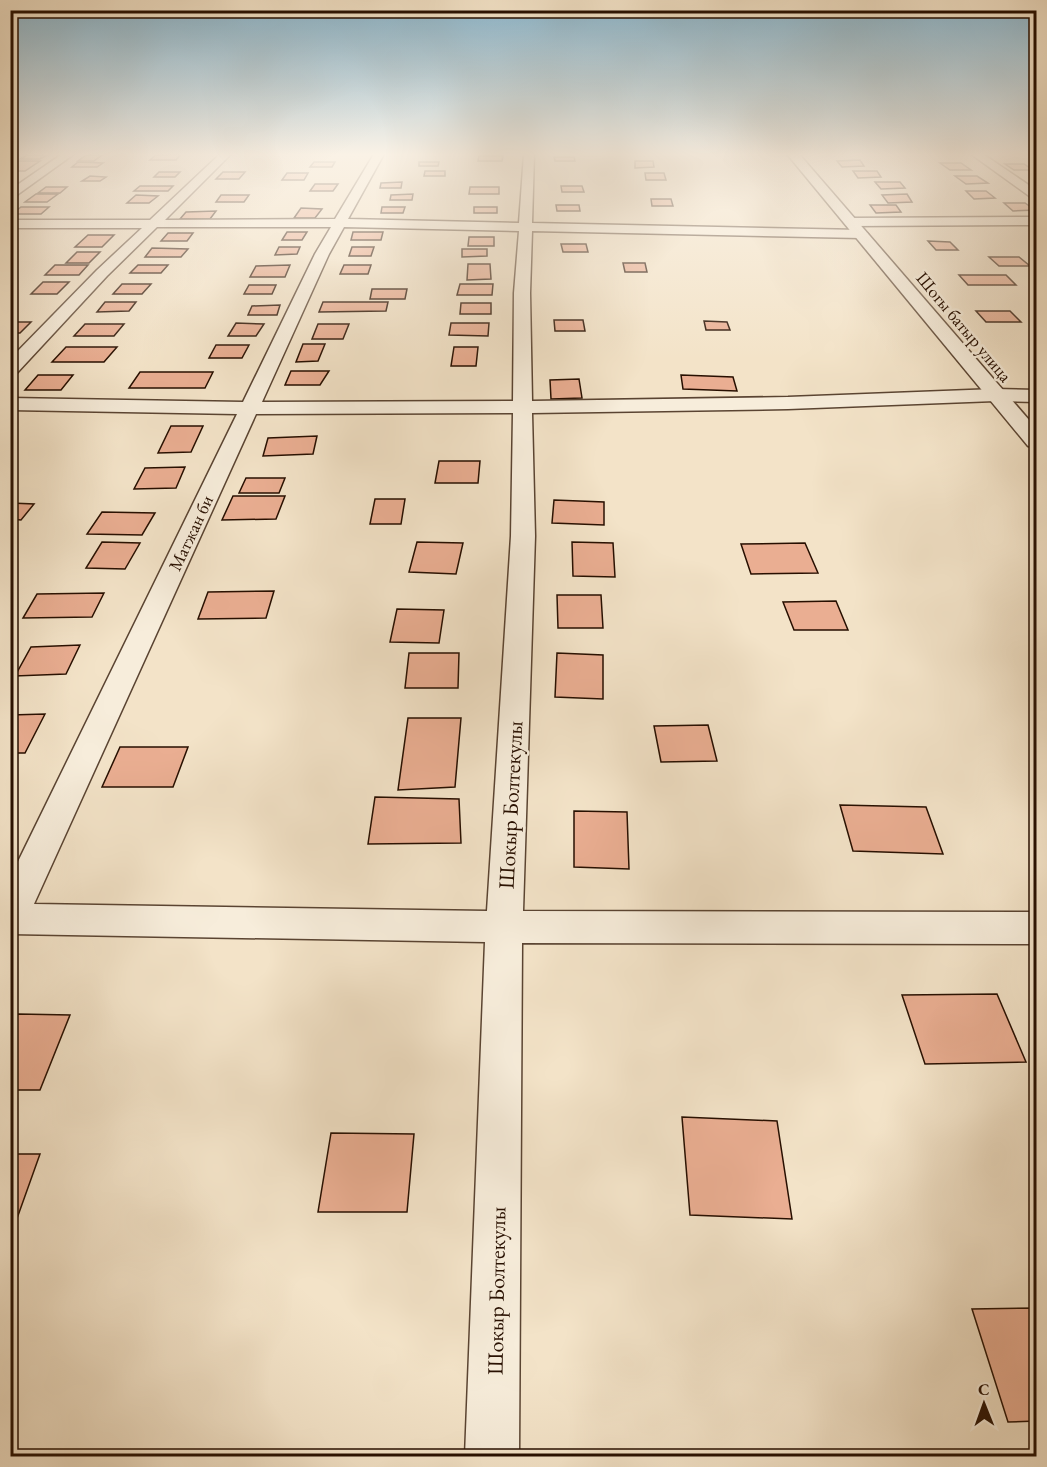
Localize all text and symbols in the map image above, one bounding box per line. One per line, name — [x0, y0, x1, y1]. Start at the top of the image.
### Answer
street label: Шогы батыр улица — [911, 267, 1018, 387]
street label: Матжан би — [163, 491, 218, 574]
street label: Шокыр Болтекулы — [492, 720, 529, 890]
street label: Шокыр Болтекулы — [481, 1207, 512, 1375]
north arrow — [954, 1374, 1014, 1434]
text: С — [978, 1379, 990, 1400]

